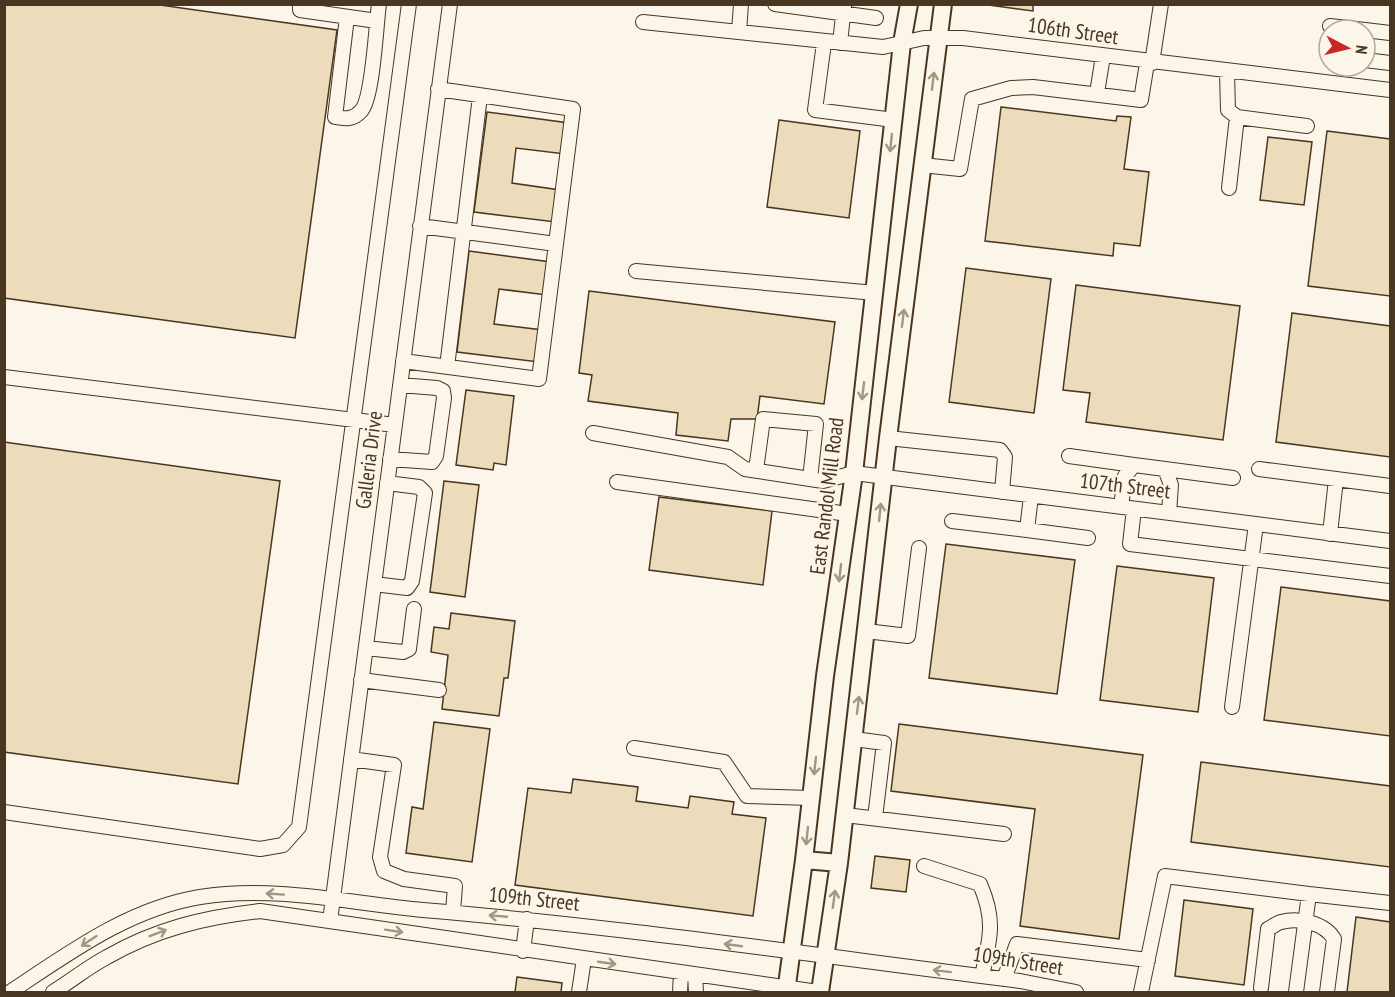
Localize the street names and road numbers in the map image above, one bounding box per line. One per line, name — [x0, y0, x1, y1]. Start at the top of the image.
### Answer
street label: 106th Street — [1026, 11, 1120, 50]
street label: Galleria Drive — [349, 409, 388, 510]
street label: East Randol Mill Road — [803, 416, 850, 576]
street label: 107th Street — [1078, 467, 1172, 504]
street label: 109th Street — [487, 880, 581, 917]
street label: 109th Street — [971, 940, 1065, 981]

